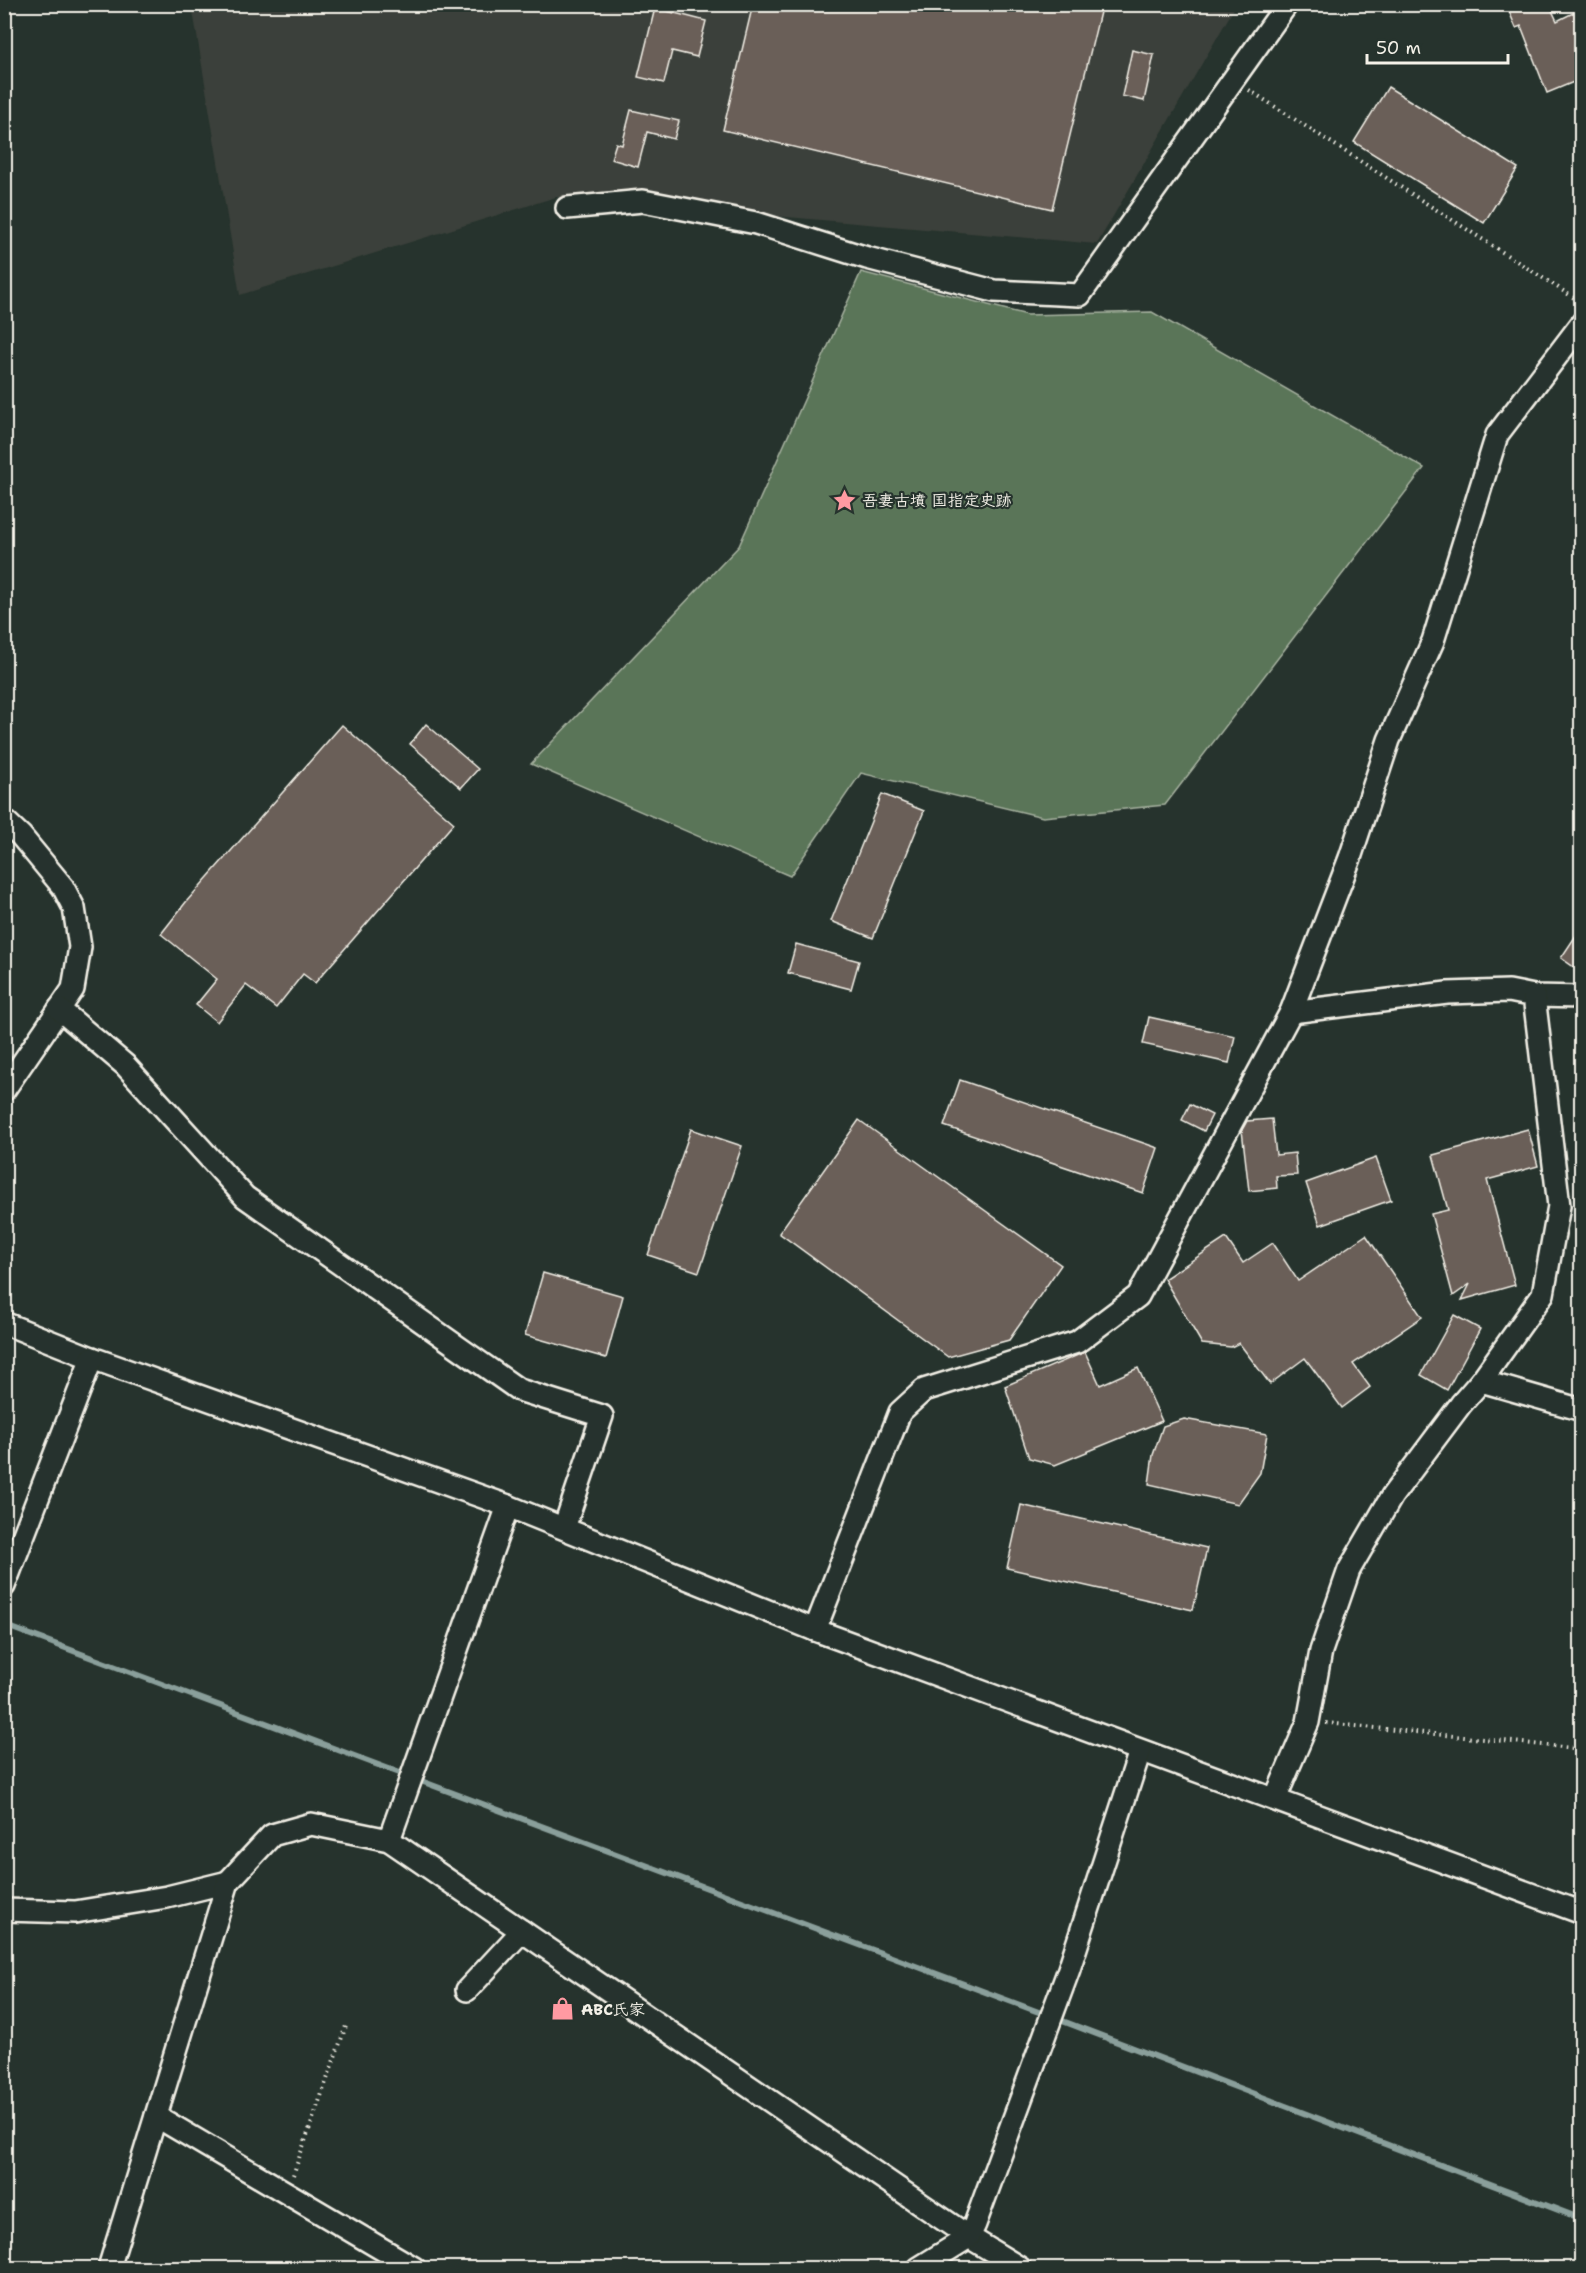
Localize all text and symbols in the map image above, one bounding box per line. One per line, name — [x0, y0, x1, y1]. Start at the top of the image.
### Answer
scale bar — [1367, 27, 1508, 65]
text: 50 m — [1376, 36, 1421, 60]
place icon: 吾妻古墳 国指定史跡 — [831, 487, 857, 513]
place label: 吾妻古墳 国指定史跡 — [862, 490, 1012, 511]
shop icon: ABC氏家 — [550, 1996, 576, 2022]
place label: ABC氏家 — [581, 1999, 645, 2020]

